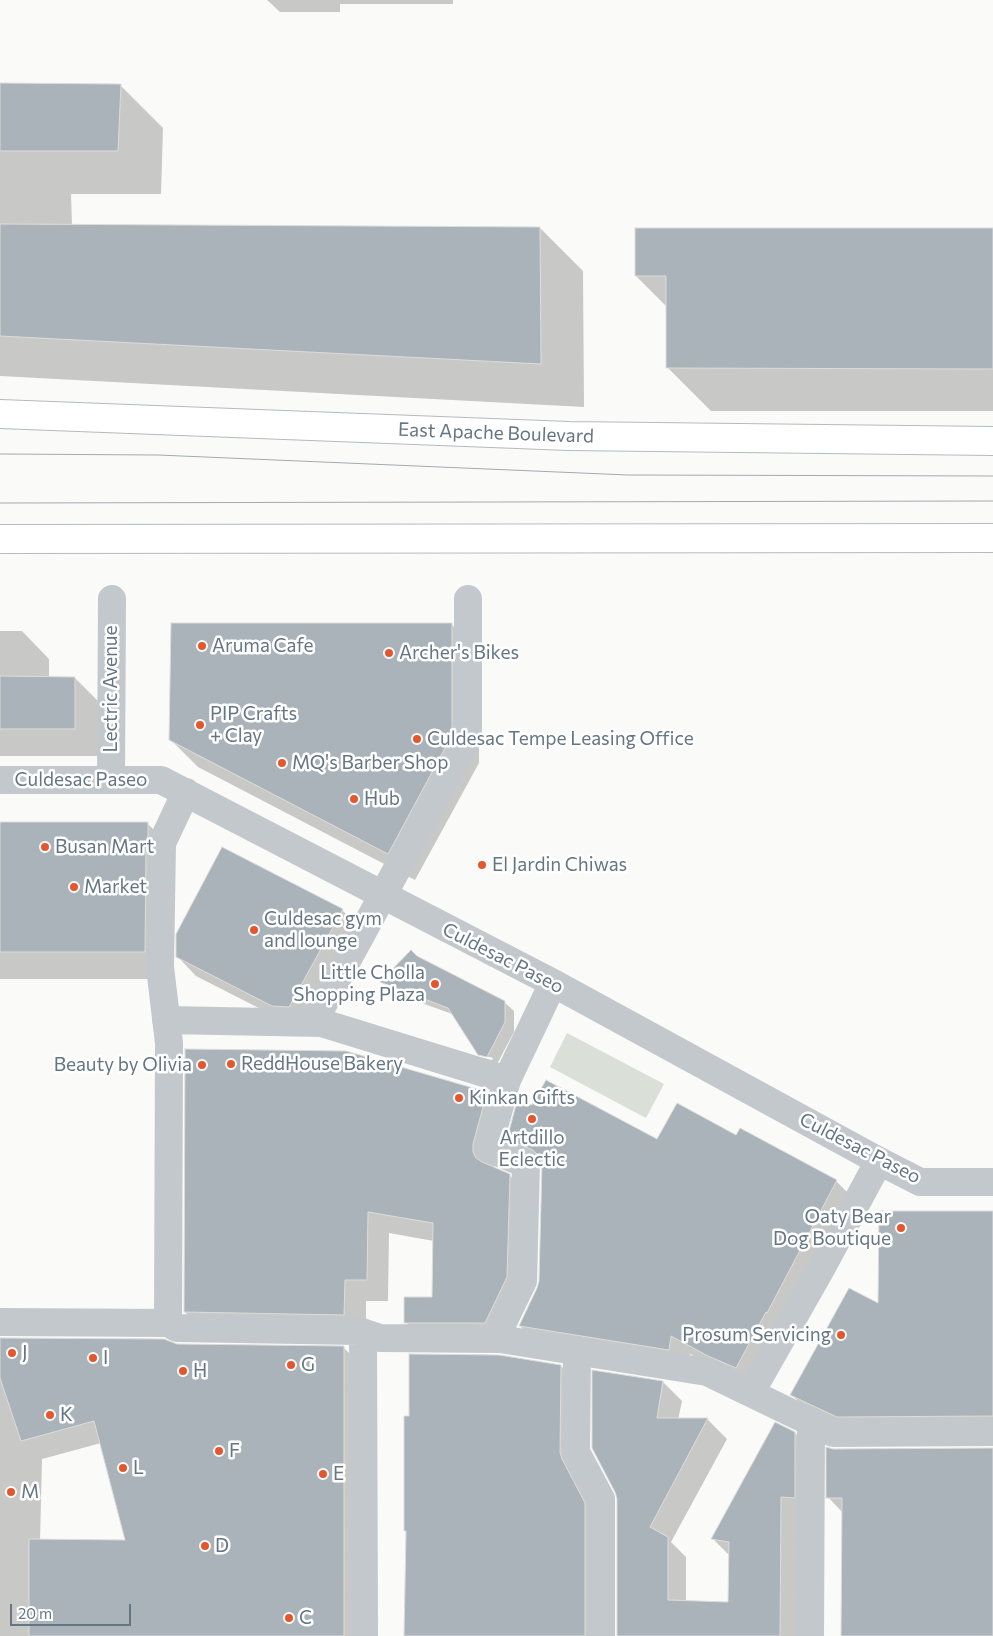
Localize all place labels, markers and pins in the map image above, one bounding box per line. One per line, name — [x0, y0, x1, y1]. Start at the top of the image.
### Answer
place label: Aruma Cafe — [212, 635, 313, 657]
marker: Aruma Cafe — [196, 640, 208, 652]
place label: Archer's Bikes — [399, 642, 519, 664]
marker: Archer's Bikes — [383, 647, 395, 659]
place label: PIP Crafts + Clay — [210, 703, 297, 747]
marker: PIP Crafts + Clay — [194, 719, 206, 731]
place label: Culdesac Tempe Leasing Office — [427, 728, 694, 750]
marker: Culdesac Tempe Leasing Office — [411, 733, 423, 745]
place label: MQ's Barber Shop — [292, 752, 448, 774]
marker: MQ's Barber Shop — [276, 757, 288, 769]
place label: Hub — [364, 788, 400, 810]
marker: Hub — [348, 793, 360, 805]
place label: Busan Mart — [55, 836, 154, 858]
marker: Busan Mart — [39, 841, 51, 853]
place label: El Jardin Chiwas — [492, 854, 627, 876]
marker: El Jardin Chiwas — [476, 859, 488, 871]
place label: Market — [84, 876, 147, 898]
marker: Market — [68, 881, 80, 893]
place label: Culdesac gym and lounge — [264, 908, 382, 952]
marker: Culdesac gym and lounge — [248, 924, 260, 936]
place label: Little Cholla Shopping Plaza — [293, 962, 425, 1006]
marker: Little Cholla Shopping Plaza — [429, 978, 441, 990]
place label: ReddHouse Bakery — [241, 1053, 403, 1075]
place label: Beauty by Olivia — [54, 1054, 192, 1076]
marker: ReddHouse Bakery — [225, 1058, 237, 1070]
marker: Beauty by Olivia — [196, 1059, 208, 1071]
place label: Kinkan Gifts — [469, 1087, 575, 1109]
marker: Kinkan Gifts — [453, 1092, 465, 1104]
marker: Artdillo Eclectic — [526, 1113, 538, 1125]
place label: Artdillo Eclectic — [499, 1127, 565, 1171]
place label: Oaty Bear Dog Boutique — [773, 1206, 891, 1250]
marker: Oaty Bear Dog Boutique — [895, 1222, 907, 1234]
place label: Prosum Servicing — [682, 1324, 831, 1346]
marker: Prosum Servicing — [835, 1329, 847, 1341]
place label: J — [22, 1342, 28, 1364]
marker: J — [6, 1347, 18, 1359]
place label: I — [103, 1347, 108, 1369]
marker: I — [87, 1352, 99, 1364]
place label: G — [301, 1354, 315, 1376]
marker: G — [285, 1359, 297, 1371]
place label: H — [193, 1360, 207, 1382]
marker: H — [177, 1365, 189, 1377]
place label: K — [60, 1404, 73, 1426]
marker: K — [44, 1409, 56, 1421]
place label: F — [229, 1440, 240, 1462]
marker: F — [213, 1445, 225, 1457]
place label: L — [133, 1457, 144, 1479]
marker: L — [117, 1462, 129, 1474]
place label: E — [333, 1463, 344, 1485]
marker: E — [317, 1468, 329, 1480]
place label: M — [21, 1481, 39, 1503]
marker: M — [5, 1486, 17, 1498]
place label: D — [215, 1535, 229, 1557]
marker: D — [199, 1540, 211, 1552]
place label: C — [299, 1607, 312, 1629]
marker: C — [283, 1612, 295, 1624]

